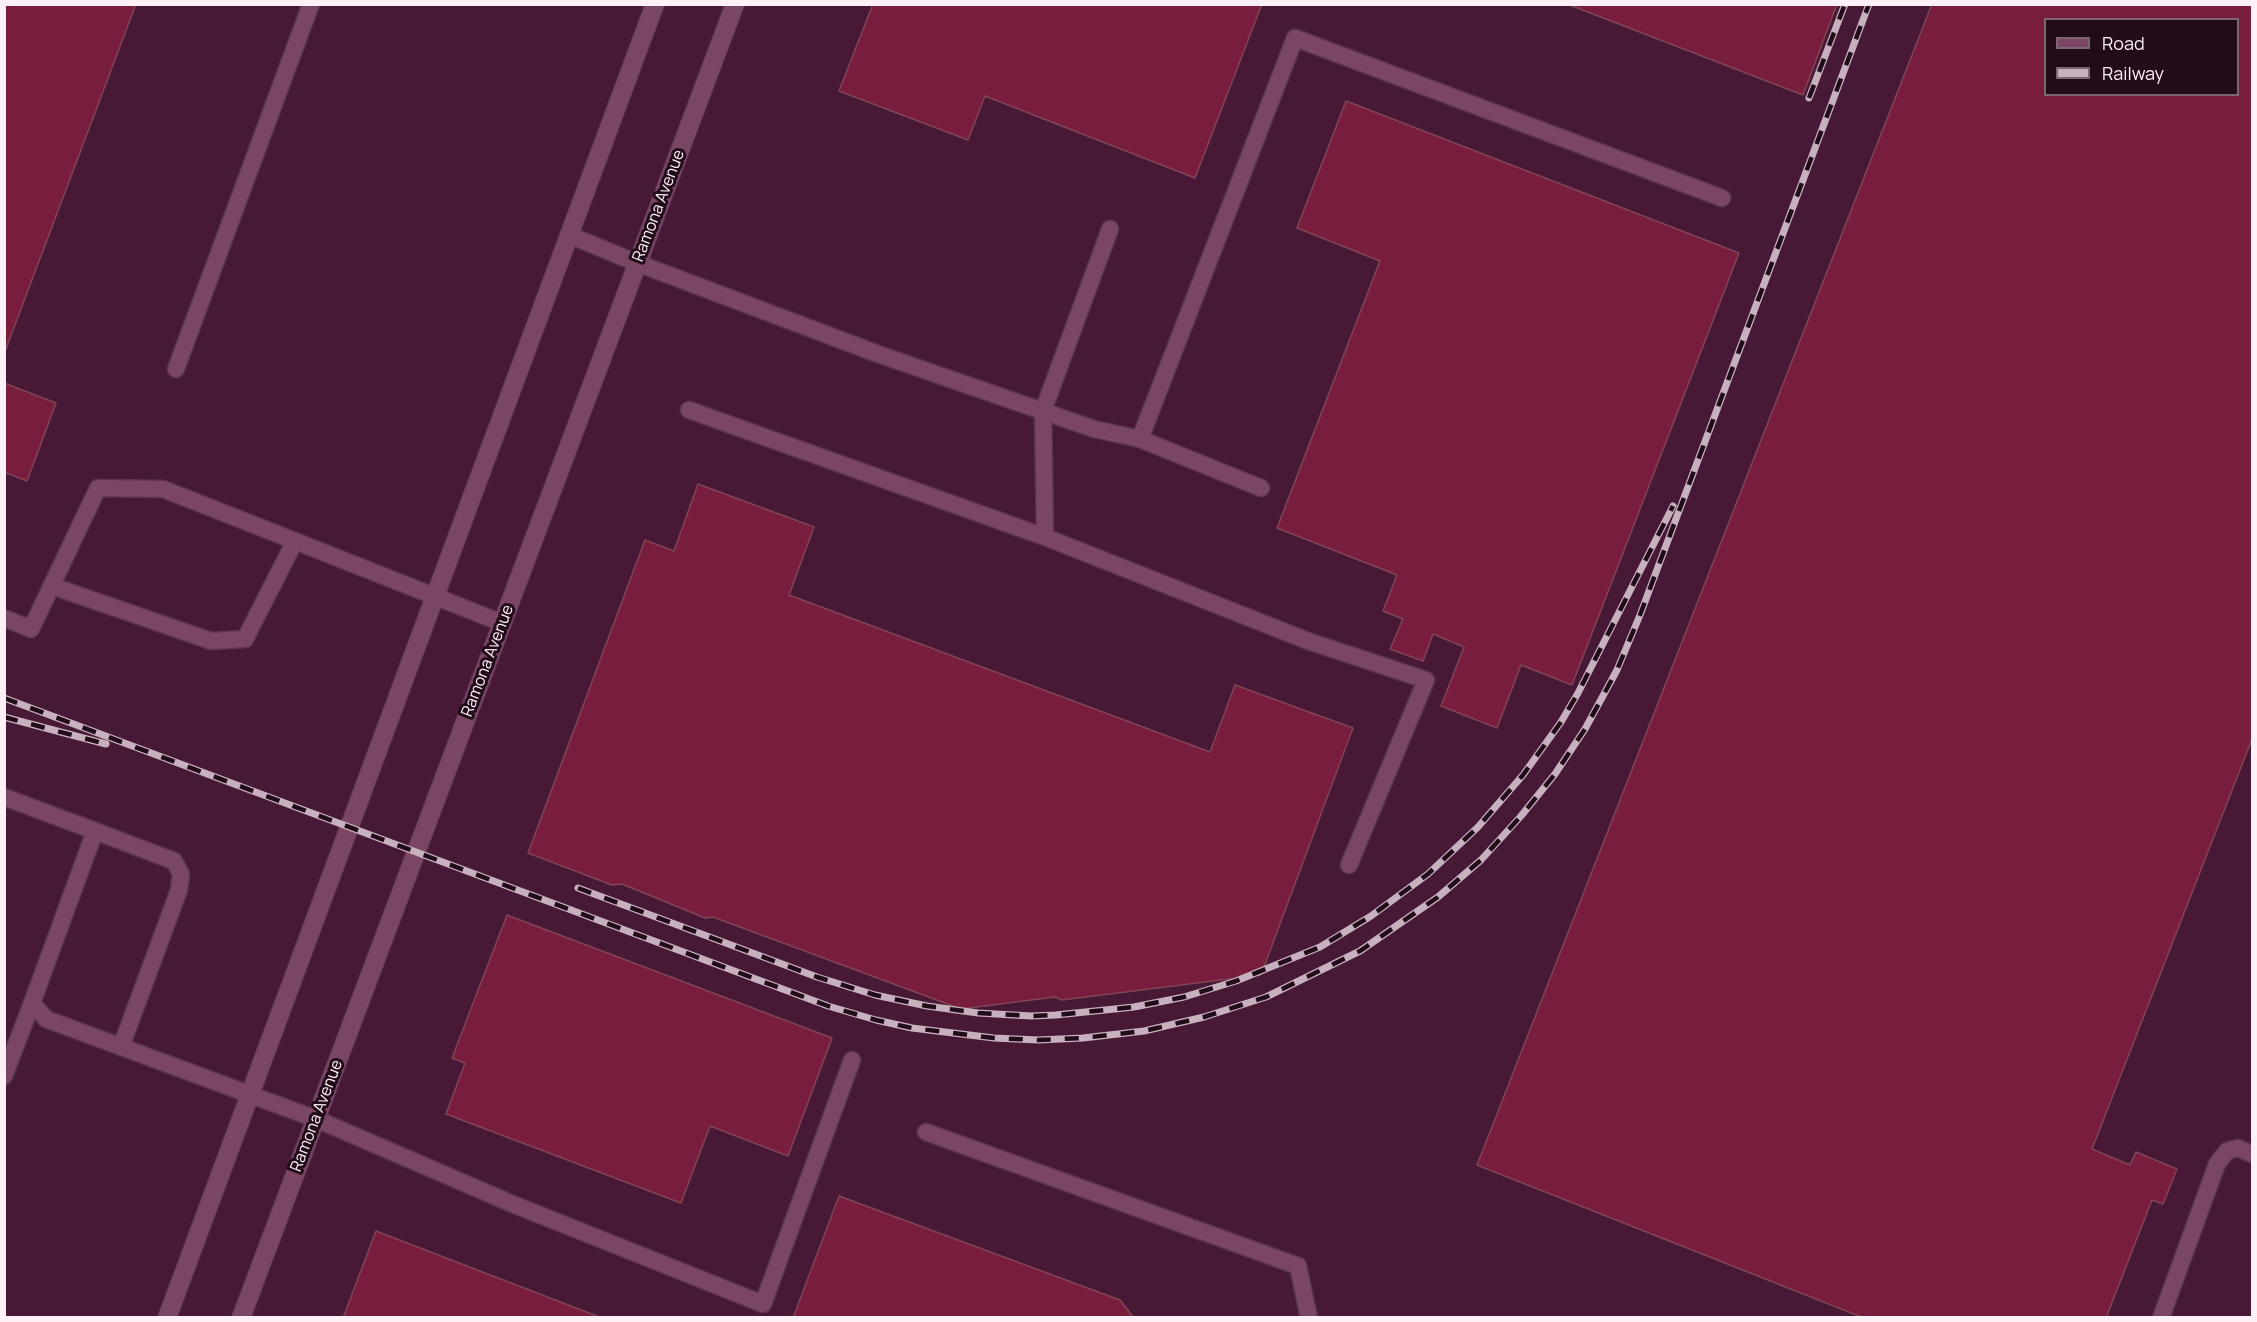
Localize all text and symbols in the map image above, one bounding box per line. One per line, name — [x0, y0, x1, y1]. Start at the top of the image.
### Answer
legend — [2044, 18, 2239, 96]
text: Road — [2102, 31, 2145, 55]
text: Railway — [2102, 61, 2164, 85]
street label: Ramona Avenue — [629, 147, 689, 265]
street label: Ramona Avenue — [458, 602, 518, 720]
street label: Ramona Avenue — [287, 1057, 347, 1175]

